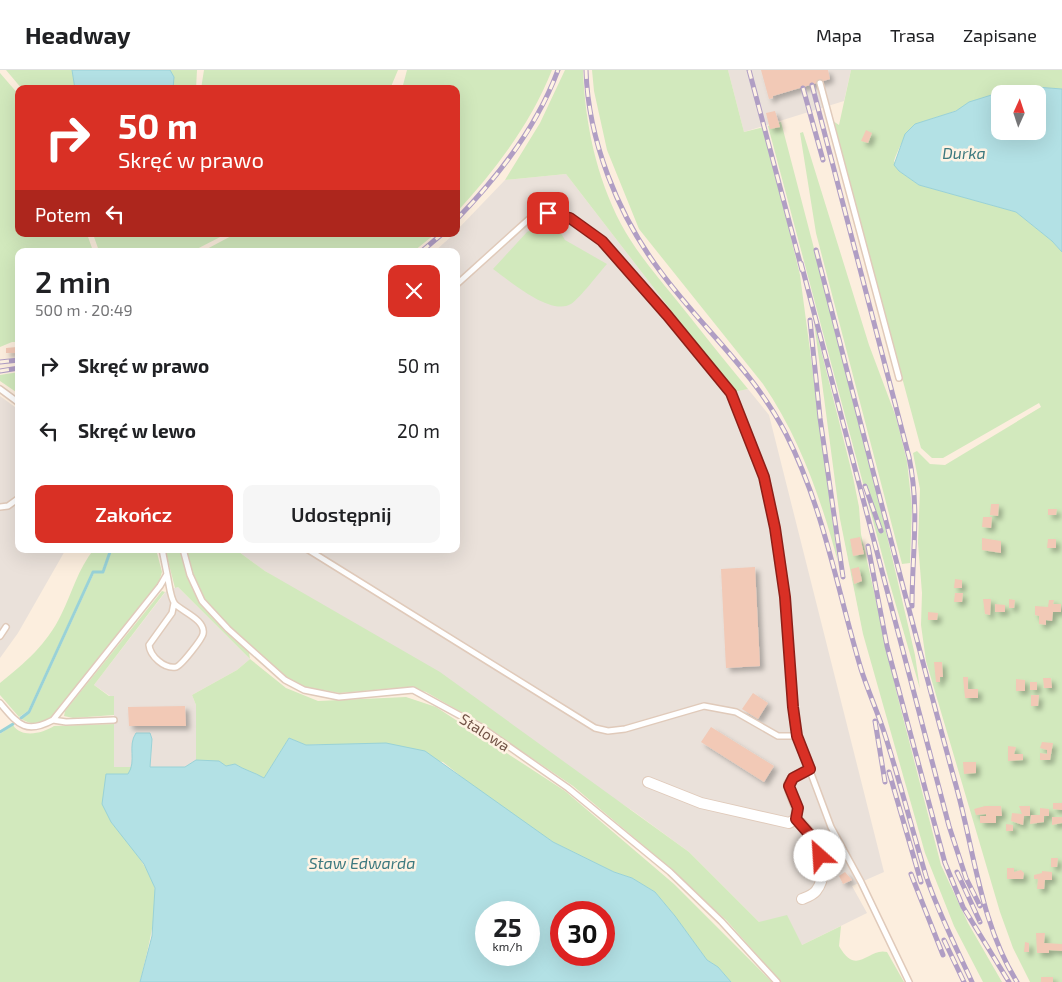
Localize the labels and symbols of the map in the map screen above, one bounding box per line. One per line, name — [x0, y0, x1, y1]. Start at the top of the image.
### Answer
north arrow — [991, 85, 1046, 140]
water label: Durka — [942, 143, 986, 162]
pin — [527, 192, 569, 234]
street label: Stalowa — [457, 709, 513, 755]
position arrow — [793, 829, 845, 881]
water label: Staw Edwarda — [309, 853, 415, 872]
speed limit sign: 30 — [550, 901, 615, 966]

